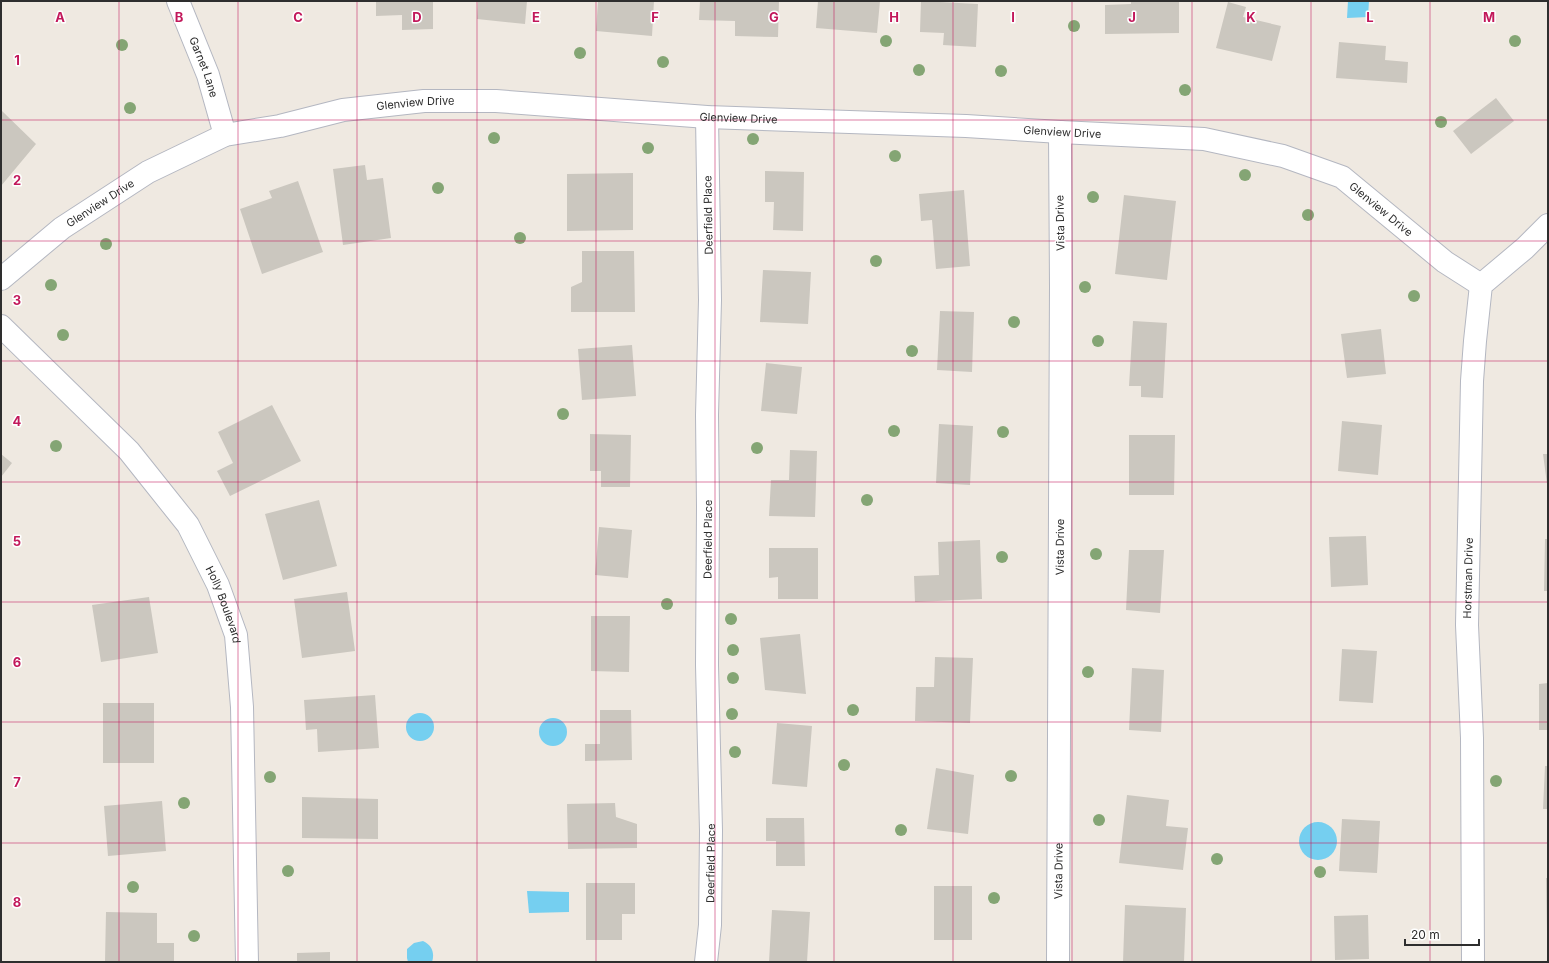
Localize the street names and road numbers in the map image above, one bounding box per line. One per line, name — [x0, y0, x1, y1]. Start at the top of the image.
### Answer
street label: Garnet Lane — [186, 35, 221, 99]
street label: Glenview Drive — [376, 94, 454, 113]
street label: Glenview Drive — [699, 109, 778, 126]
street label: Glenview Drive — [1023, 123, 1102, 141]
street label: Deerfield Place — [700, 175, 716, 255]
street label: Glenview Drive — [64, 176, 137, 230]
street label: Glenview Drive — [1346, 179, 1416, 240]
street label: Vista Drive — [1053, 195, 1067, 251]
street label: Deerfield Place — [701, 499, 715, 579]
street label: Vista Drive — [1053, 519, 1067, 575]
street label: Horstman Drive — [1460, 537, 1476, 619]
street label: Holly Boulevard — [203, 564, 244, 644]
street label: Deerfield Place — [703, 823, 718, 903]
street label: Vista Drive — [1051, 843, 1066, 899]

